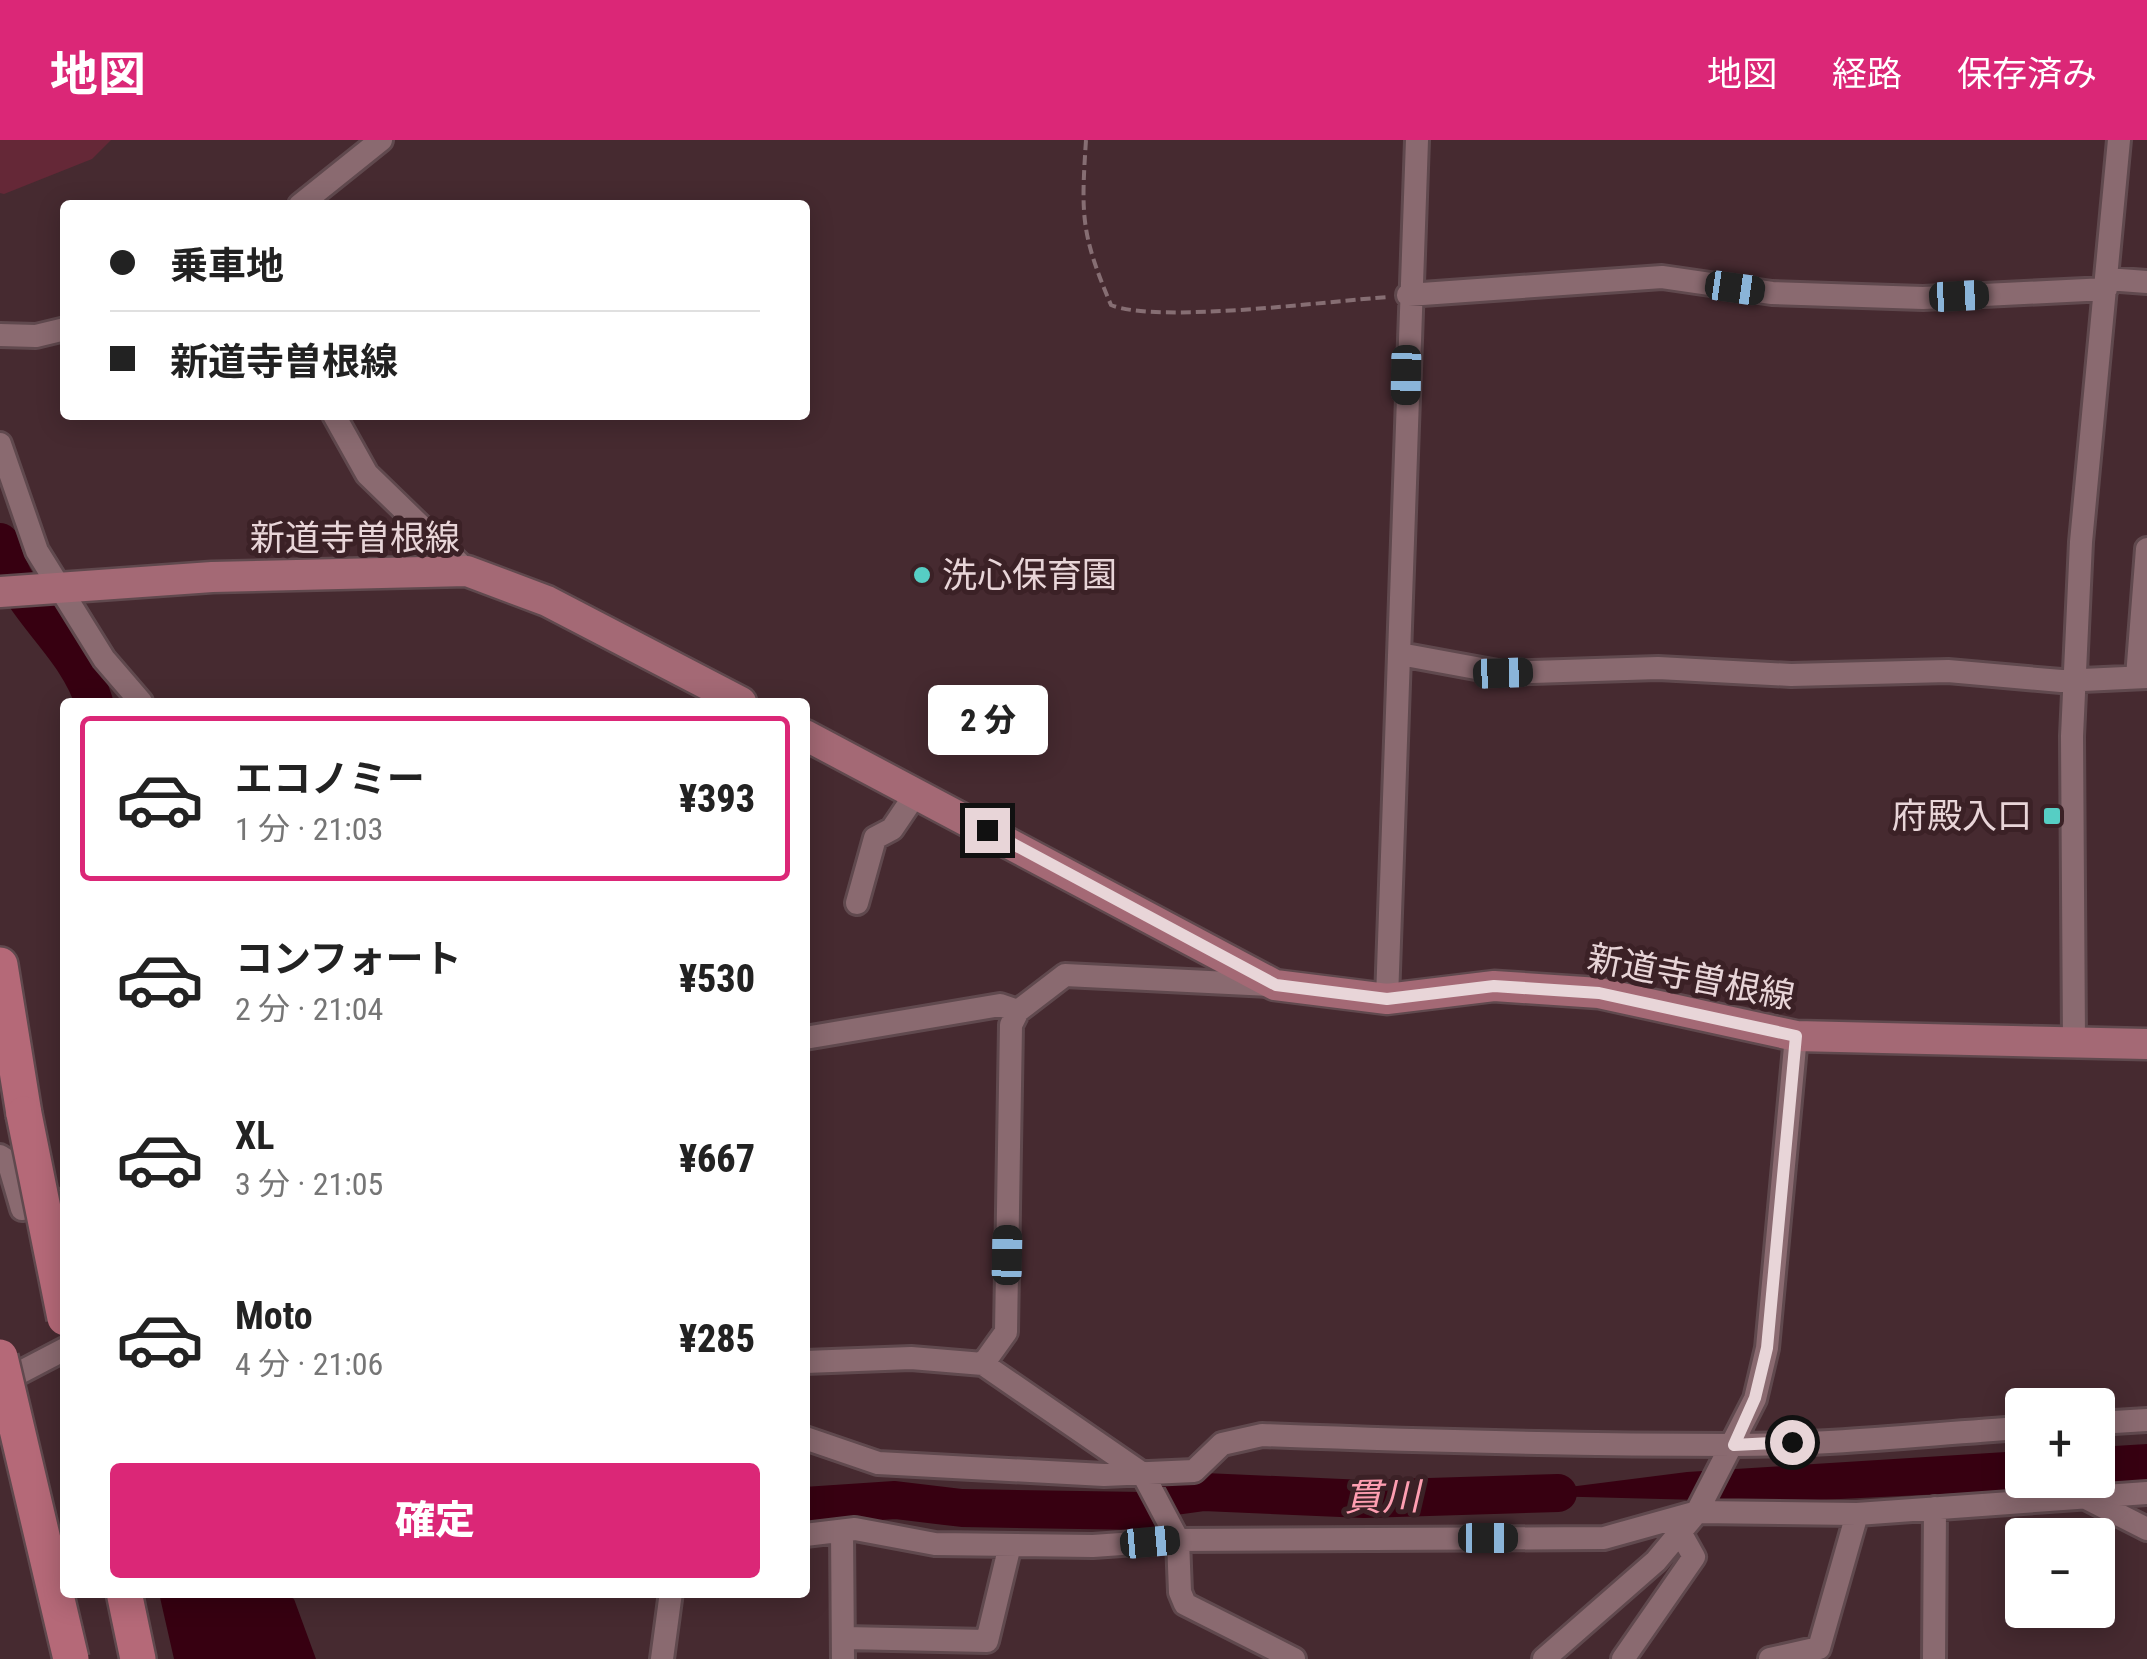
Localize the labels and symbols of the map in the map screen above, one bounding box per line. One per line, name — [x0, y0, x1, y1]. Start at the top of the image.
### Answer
car — [1703, 269, 1767, 307]
car — [1928, 279, 1990, 313]
car — [1390, 345, 1422, 405]
street label: 新道寺曽根線 — [250, 518, 460, 559]
place label: 洗心保育園 — [942, 555, 1117, 596]
marker: 洗心保育園 — [911, 564, 933, 586]
car — [1472, 657, 1534, 689]
callout: 2 分 — [927, 685, 1047, 755]
place label: 府殿入口 — [1892, 796, 2032, 837]
marker: 府殿入口 — [2041, 805, 2063, 827]
route end — [965, 808, 1010, 853]
street label: 新道寺曽根線 — [1584, 937, 1798, 1018]
car — [991, 1225, 1023, 1285]
route start — [1770, 1420, 1815, 1465]
water label: 貫川 — [1344, 1474, 1424, 1520]
car — [1458, 1523, 1518, 1553]
car — [1119, 1524, 1181, 1560]

